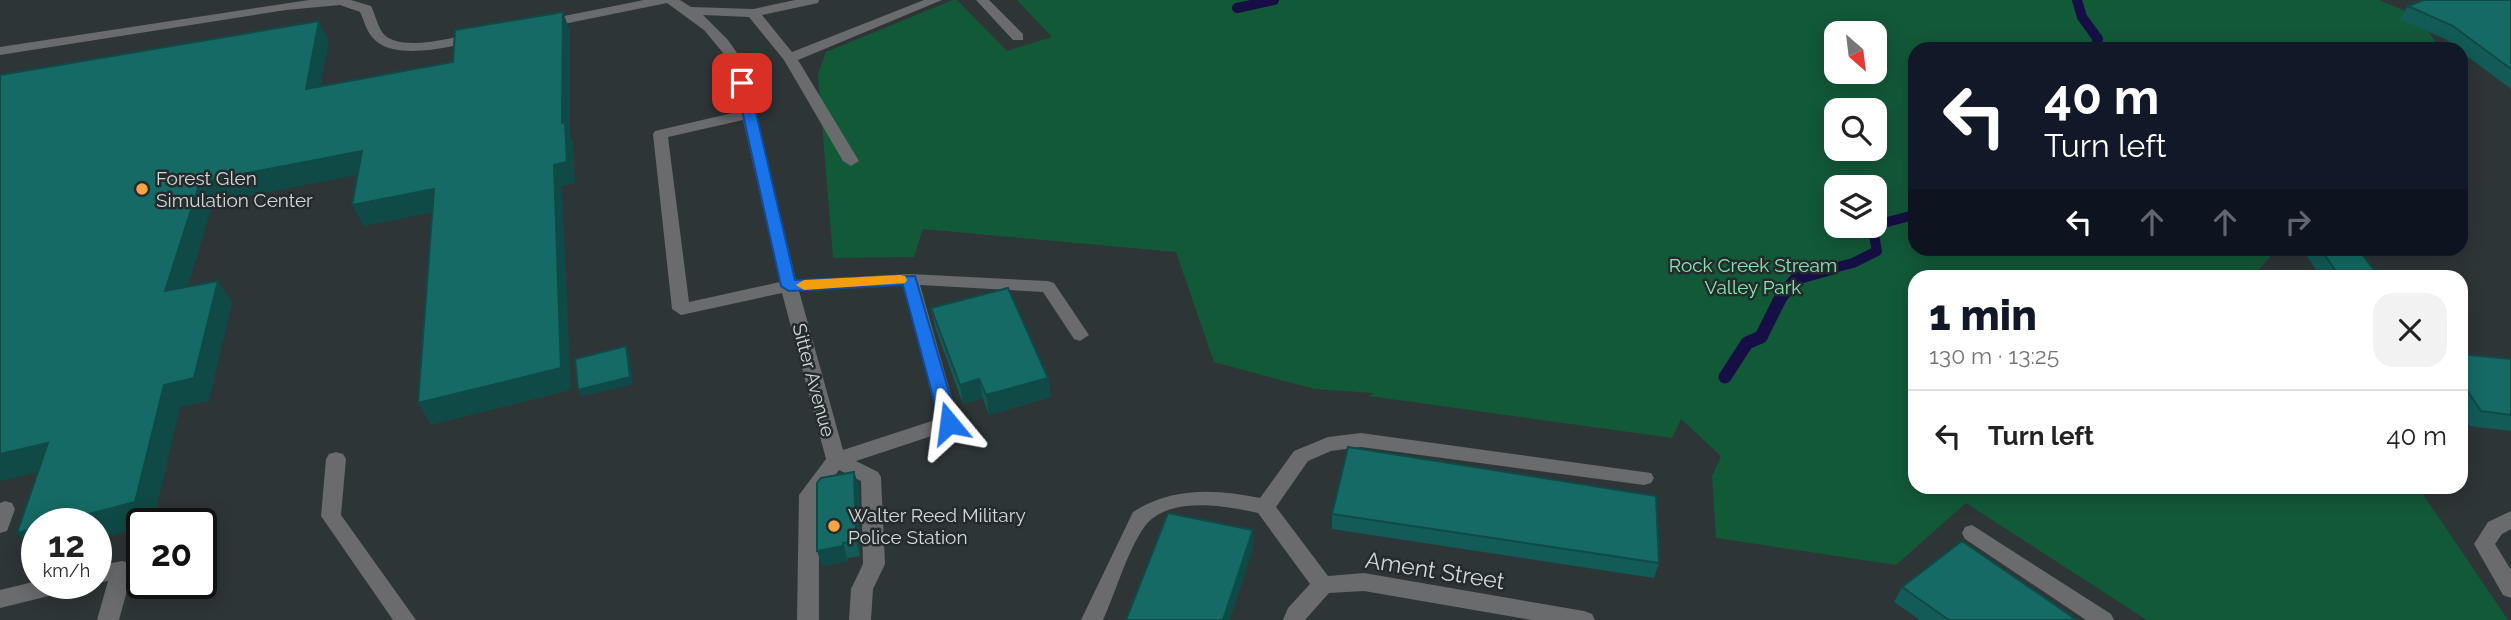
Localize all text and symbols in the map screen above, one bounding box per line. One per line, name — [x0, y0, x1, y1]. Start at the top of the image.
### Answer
north arrow — [1824, 21, 1886, 84]
map controls — [1824, 21, 1887, 238]
pin — [712, 53, 772, 113]
icon: arrive — [723, 64, 761, 102]
text: 40 m — [2044, 68, 2159, 125]
icon: left — [1929, 70, 2020, 161]
button: search — [1824, 98, 1887, 161]
text: Turn left — [2044, 127, 2166, 164]
place label: Forest Glen Simulation Center — [156, 167, 313, 211]
button: layers — [1824, 175, 1887, 238]
marker: Forest Glen Simulation Center — [134, 181, 150, 197]
icon: left — [2060, 203, 2098, 241]
icon: ahead — [2133, 203, 2171, 241]
icon: ahead — [2206, 203, 2244, 241]
icon: right — [2279, 203, 2317, 241]
park label: Rock Creek Stream Valley Park — [1669, 254, 1837, 298]
text: 1 min — [1929, 291, 2037, 340]
button: close — [2373, 293, 2447, 367]
street label: Sitter Avenue — [788, 321, 840, 439]
text: 130 m · 13:25 — [1929, 342, 2059, 369]
position arrow — [912, 386, 986, 460]
icon: left — [1929, 417, 1967, 455]
text: Turn left — [1988, 421, 2094, 451]
text: 40 m — [2386, 421, 2447, 451]
place label: Walter Reed Military Police Station — [848, 504, 1026, 548]
speed limit sign: 20 — [126, 508, 217, 599]
marker: Walter Reed Military Police Station — [826, 518, 842, 534]
text: 12 — [48, 524, 85, 565]
street label: Ament Street — [1363, 546, 1507, 594]
text: km/h — [43, 560, 90, 581]

